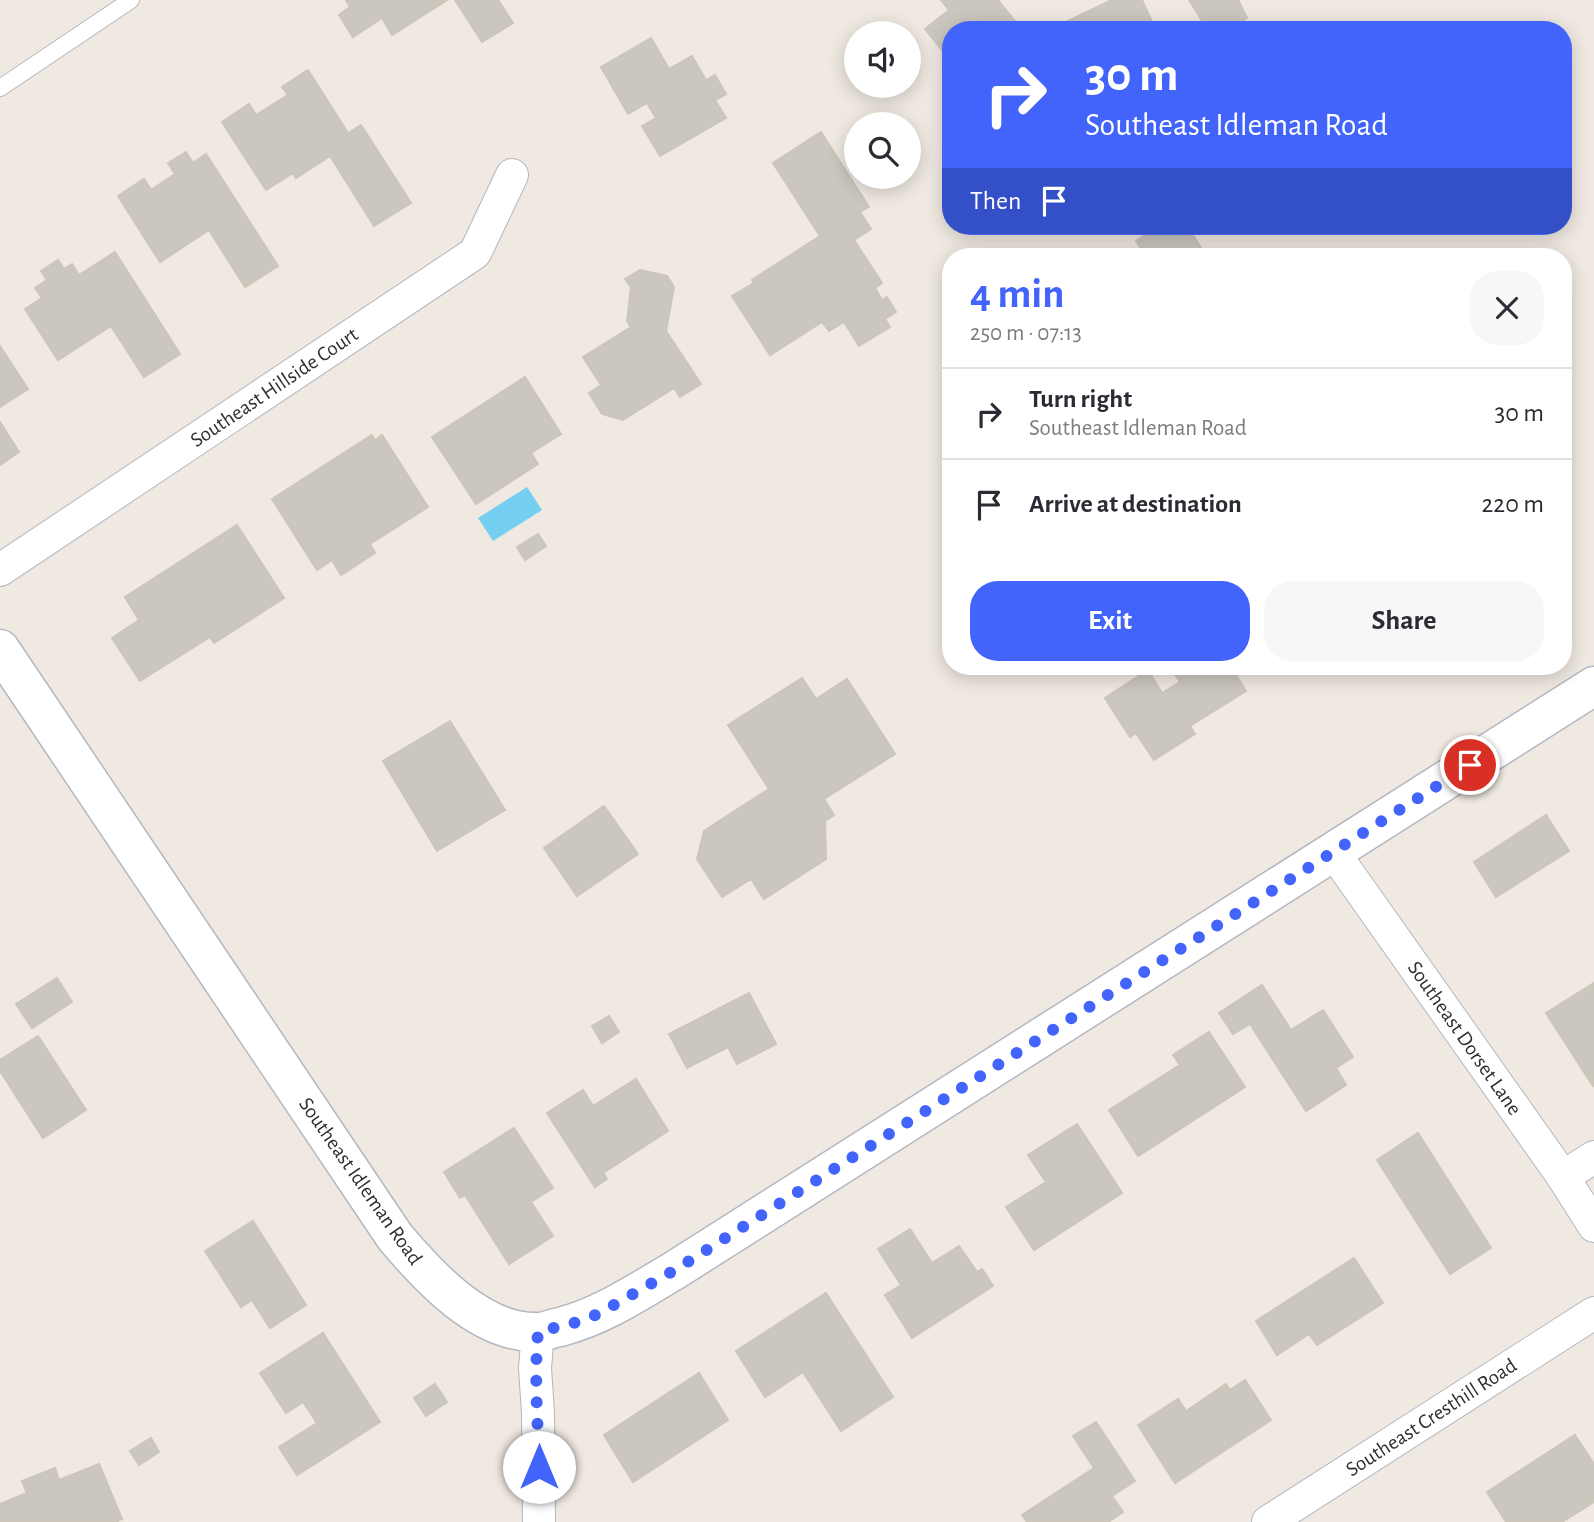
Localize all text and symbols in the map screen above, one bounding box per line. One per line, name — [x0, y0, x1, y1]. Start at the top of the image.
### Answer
map controls — [844, 21, 921, 189]
button: sound — [844, 21, 921, 98]
icon: right — [970, 49, 1061, 140]
text: 30 m — [1085, 51, 1179, 100]
text: Southeast Idleman Road — [1085, 109, 1388, 141]
button: search — [844, 112, 921, 189]
icon: arrive — [1035, 182, 1073, 220]
text: Then — [970, 188, 1021, 214]
button: close — [1470, 271, 1544, 345]
text: 4 min — [970, 273, 1065, 315]
text: 250 m · 07:13 — [970, 322, 1082, 345]
street label: Southeast Hillside Court — [187, 323, 362, 451]
text: Turn right — [1029, 386, 1132, 412]
icon: right — [970, 395, 1008, 433]
text: 30 m — [1494, 400, 1544, 426]
text: Southeast Idleman Road — [1029, 417, 1247, 440]
icon: arrive — [970, 486, 1008, 524]
text: Arrive at destination — [1029, 491, 1242, 517]
text: 220 m — [1482, 491, 1544, 517]
button: Exit — [970, 581, 1250, 661]
button: Share — [1264, 581, 1544, 661]
pin — [1440, 735, 1500, 795]
icon: arrive — [1451, 746, 1489, 784]
street label: Southeast Dorset Lane — [1404, 958, 1525, 1119]
street label: Southeast Idleman Road — [295, 1094, 426, 1269]
street label: Southeast Cresthill Road — [1342, 1355, 1520, 1480]
position arrow — [502, 1430, 576, 1504]

